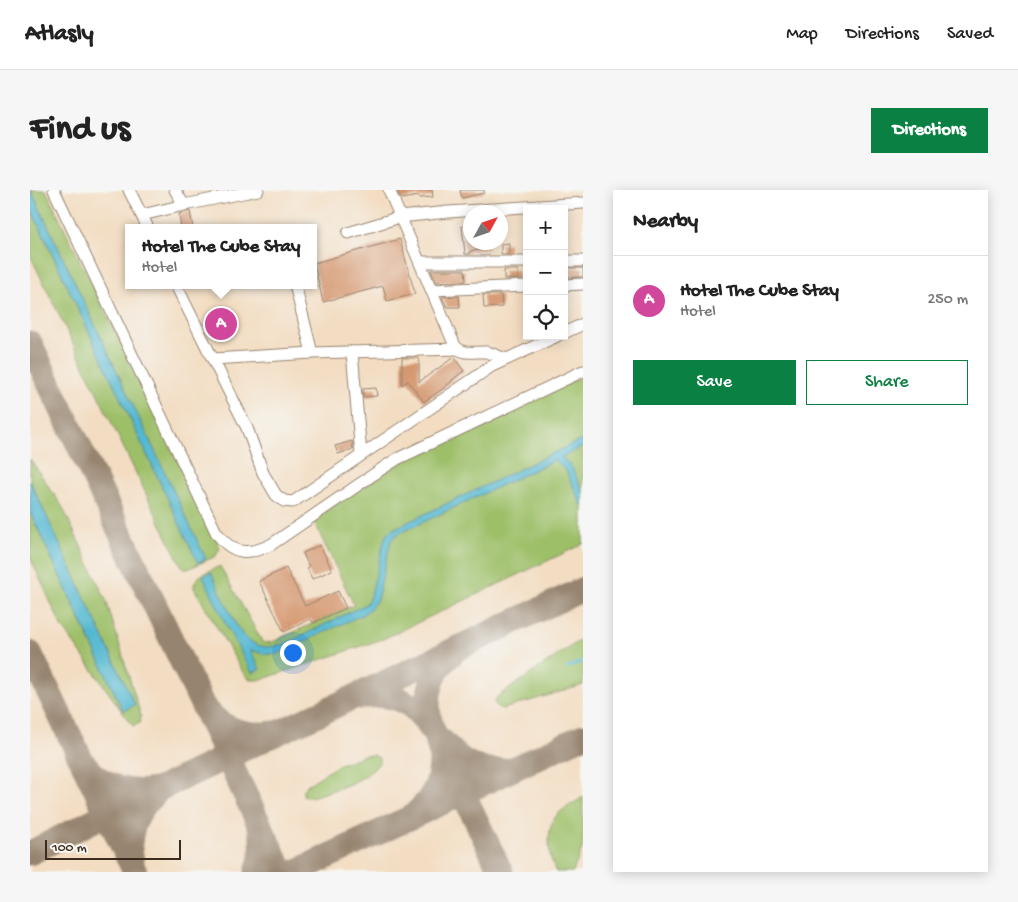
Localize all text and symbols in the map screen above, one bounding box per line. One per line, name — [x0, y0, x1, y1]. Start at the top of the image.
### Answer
text: Atlasly — [25, 20, 94, 49]
text: Map — [786, 24, 818, 45]
text: Directions — [846, 24, 919, 45]
text: Saved — [947, 24, 993, 45]
button: Directions — [871, 108, 988, 153]
text: Find us — [30, 110, 130, 151]
north arrow — [463, 205, 508, 250]
map controls — [523, 205, 568, 340]
button: + — [523, 205, 568, 250]
text: Nearby — [633, 210, 698, 235]
popup — [125, 224, 317, 289]
text: Hotel The Cube Stay — [142, 236, 300, 259]
button: − — [523, 250, 568, 295]
text: Hotel — [142, 259, 177, 278]
text: Hotel The Cube Stay — [680, 280, 839, 303]
text: A — [644, 291, 654, 310]
text: 250 m — [928, 291, 968, 310]
button: locate — [523, 295, 568, 340]
text: Hotel — [680, 303, 716, 322]
pin: A — [205, 305, 237, 343]
button: Save — [633, 360, 796, 405]
button: Share — [806, 360, 968, 405]
your location — [280, 640, 306, 666]
scale bar — [45, 837, 181, 860]
text: 100 m — [52, 840, 87, 857]

